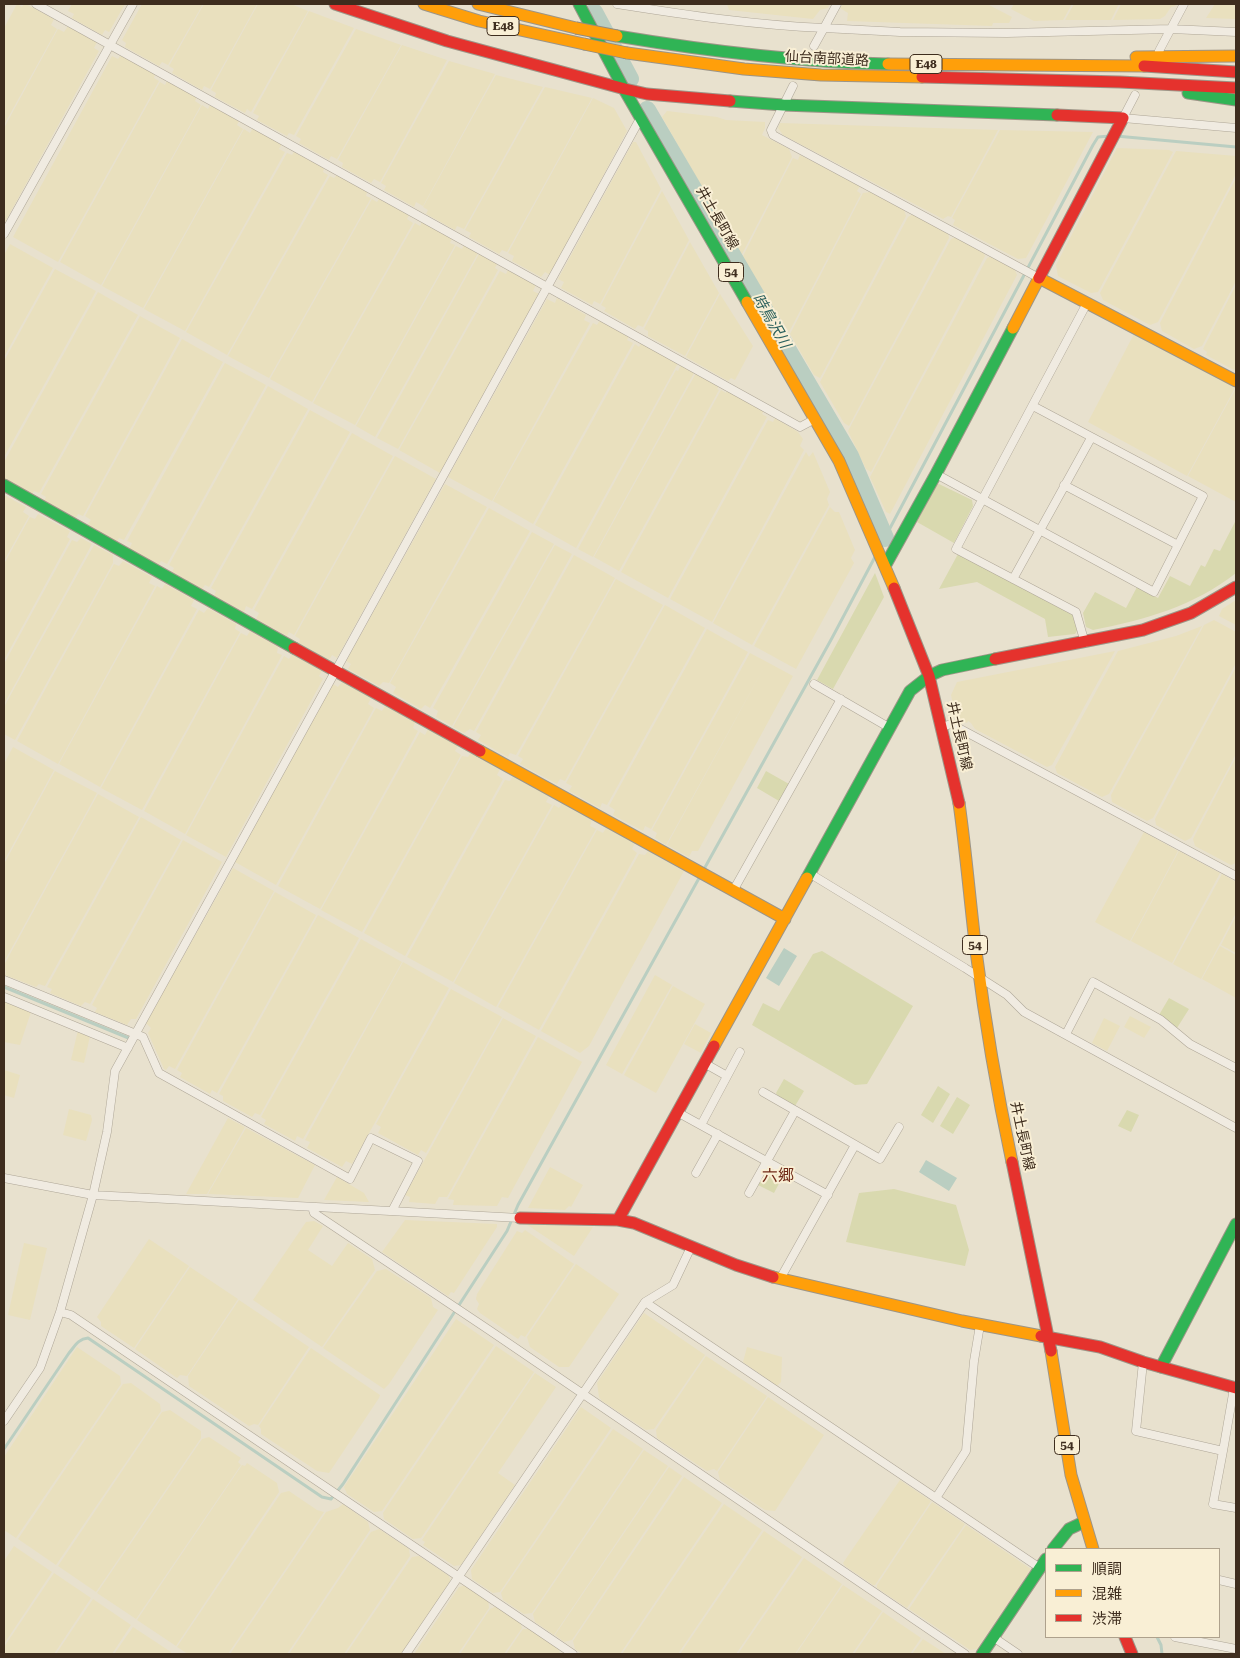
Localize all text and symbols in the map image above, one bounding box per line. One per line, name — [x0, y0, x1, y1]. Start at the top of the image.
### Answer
road number: E48 — [487, 16, 519, 36]
street label: 仙台南部道路 — [785, 48, 869, 70]
road number: E48 — [910, 54, 942, 74]
street label: 井土長町線 — [692, 183, 742, 253]
road number: 54 — [718, 262, 744, 282]
water label: 時鳥沢川 — [748, 291, 794, 351]
street label: 井土長町線 — [943, 700, 975, 772]
road number: 54 — [962, 936, 988, 954]
street label: 井土長町線 — [1007, 1100, 1037, 1172]
district label: 六郷 — [762, 1166, 794, 1186]
road number: 54 — [1054, 1436, 1080, 1454]
legend — [1045, 1548, 1220, 1638]
text: 順調 — [1092, 1560, 1122, 1578]
text: 混雑 — [1092, 1585, 1122, 1603]
text: 渋滞 — [1092, 1610, 1122, 1628]

